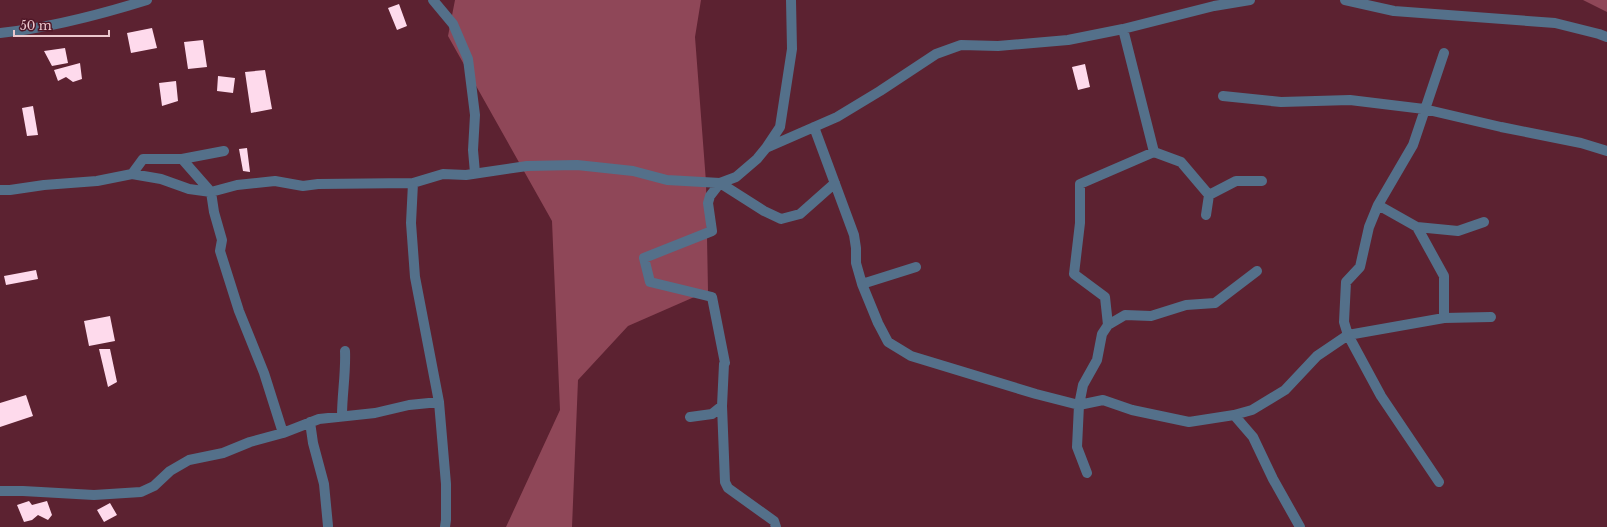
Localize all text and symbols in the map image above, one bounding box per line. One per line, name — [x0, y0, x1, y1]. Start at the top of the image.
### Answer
scale bar — [14, 12, 109, 38]
text: 50 m — [20, 18, 52, 33]

